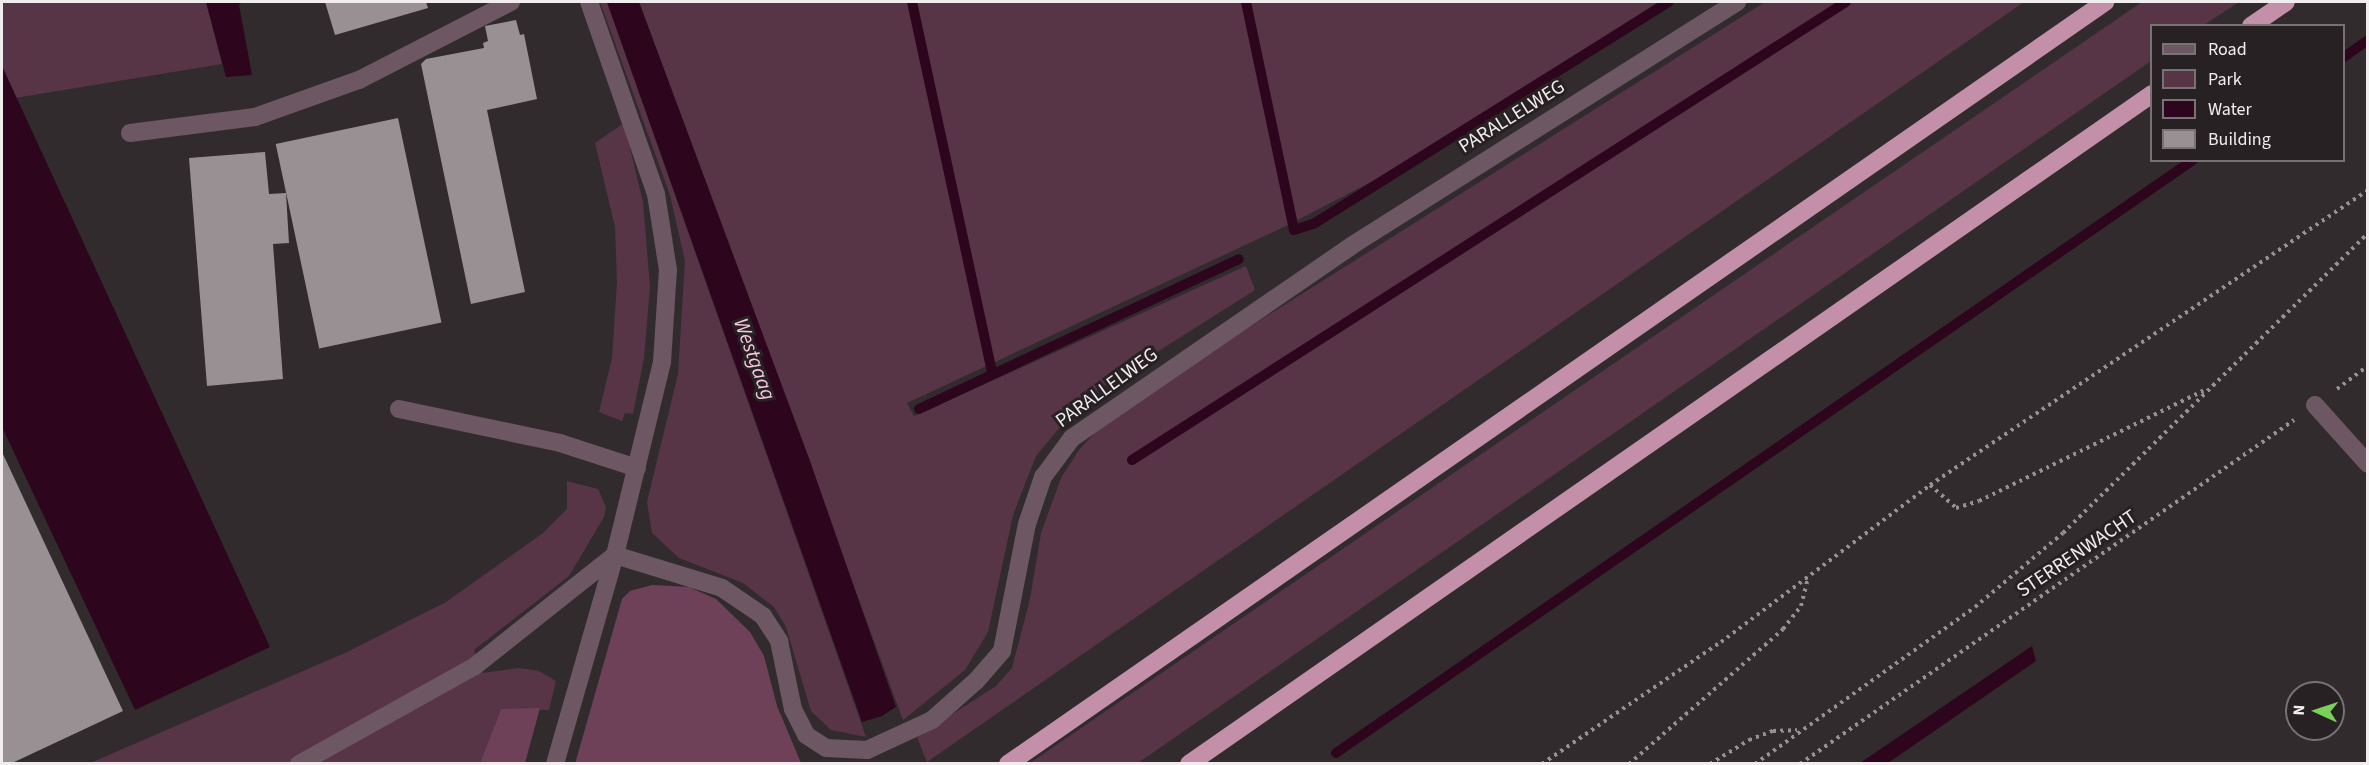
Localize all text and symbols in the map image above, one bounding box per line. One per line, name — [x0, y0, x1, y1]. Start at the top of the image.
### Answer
legend — [2150, 24, 2345, 162]
text: Road — [2208, 37, 2247, 62]
text: Park — [2208, 67, 2242, 92]
street label: PARALLELWEG — [1455, 75, 1569, 159]
text: Water — [2208, 97, 2252, 122]
text: Building — [2208, 127, 2271, 152]
water label: Westgaag — [729, 314, 781, 404]
street label: PARALLELWEG — [1051, 343, 1163, 433]
street label: STERRENWACHT — [2013, 505, 2141, 603]
north arrow — [2285, 681, 2345, 741]
text: N — [2288, 704, 2310, 716]

